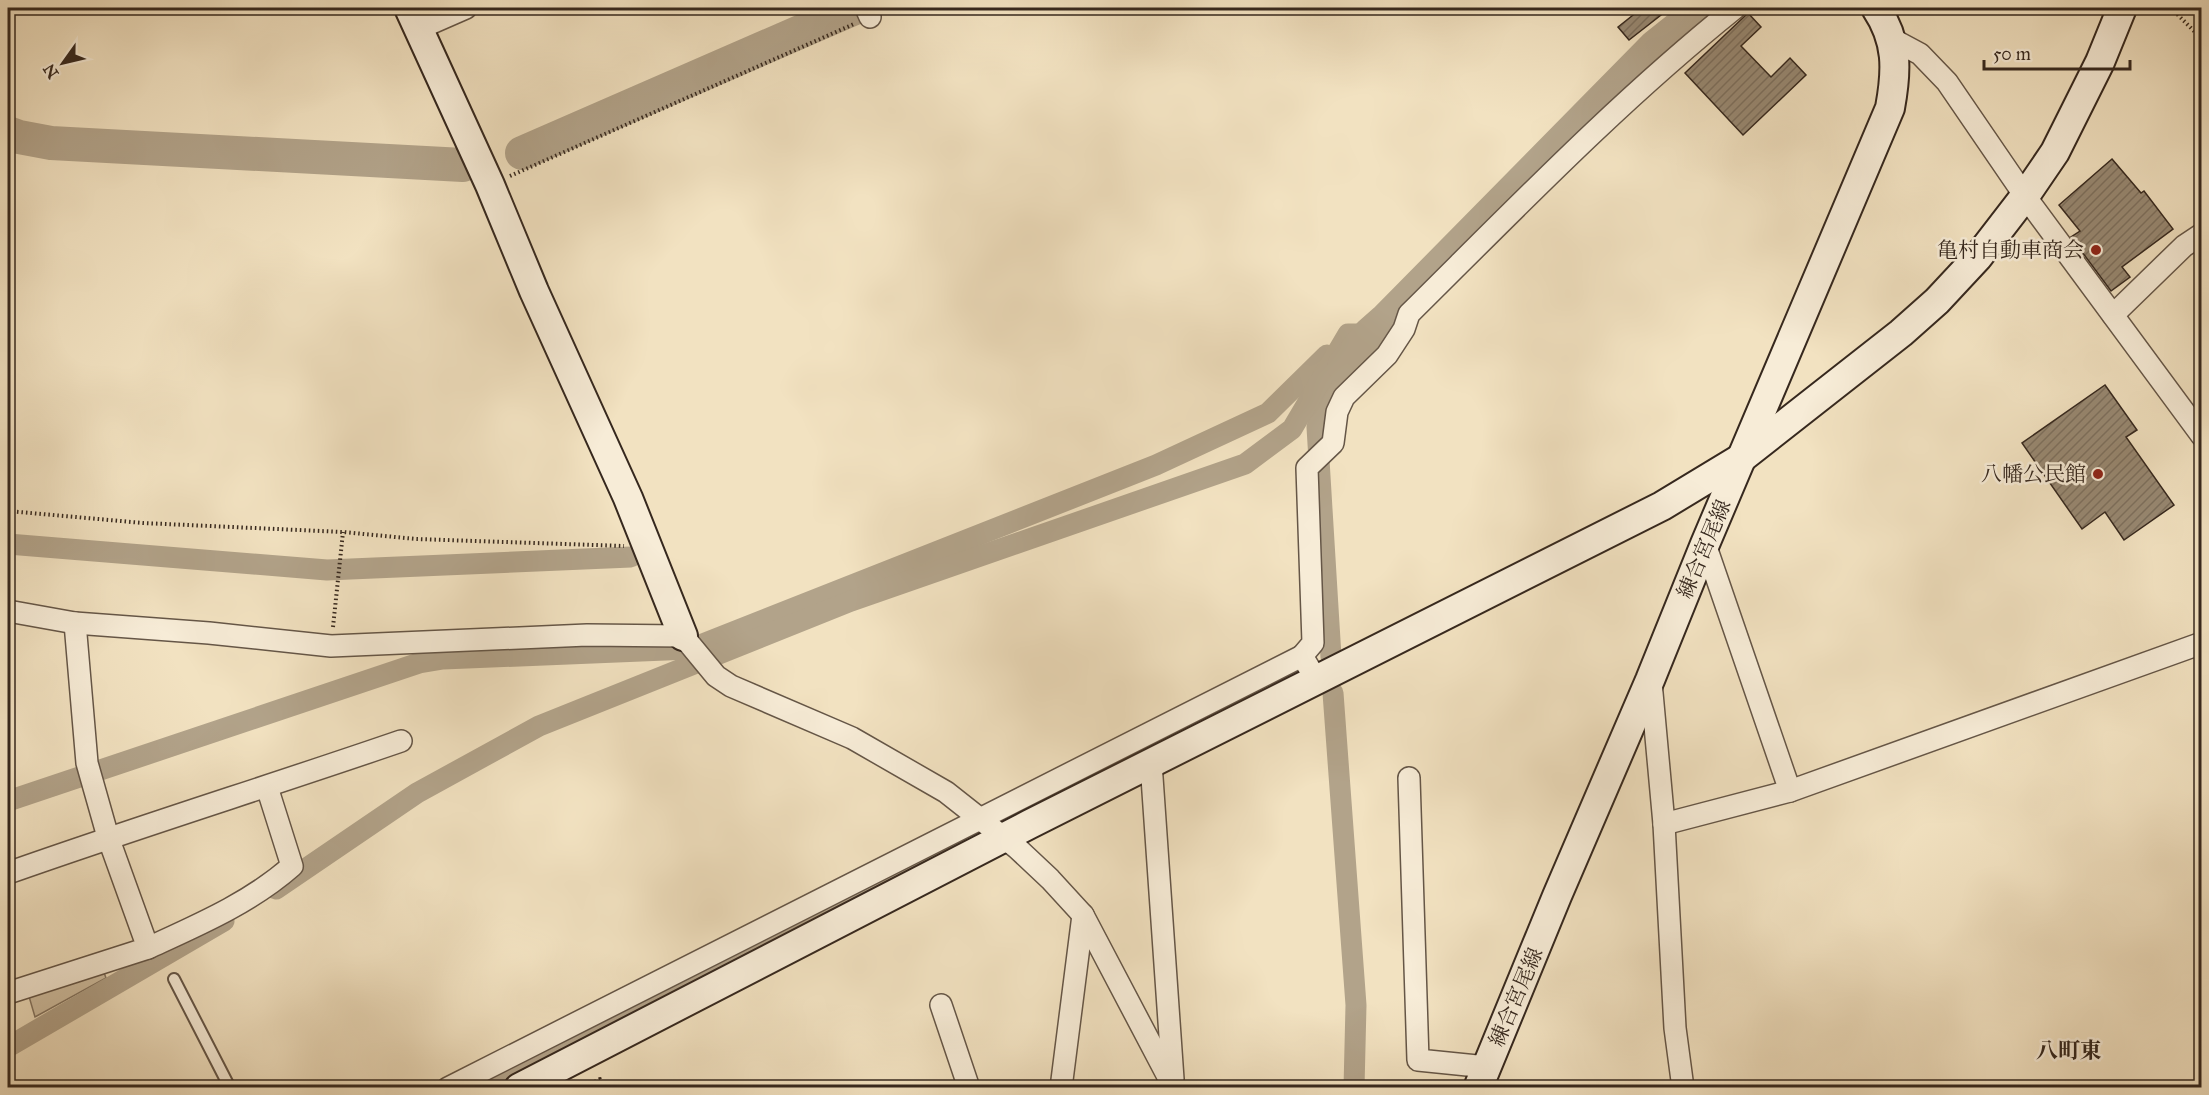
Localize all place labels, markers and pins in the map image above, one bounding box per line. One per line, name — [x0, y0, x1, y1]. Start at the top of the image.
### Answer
place label: 亀村自動車商会 — [1937, 237, 2084, 263]
marker: 亀村自動車商会 — [2089, 243, 2103, 257]
place label: 八幡公民館 — [1981, 461, 2086, 487]
marker: 八幡公民館 — [2091, 467, 2105, 481]

